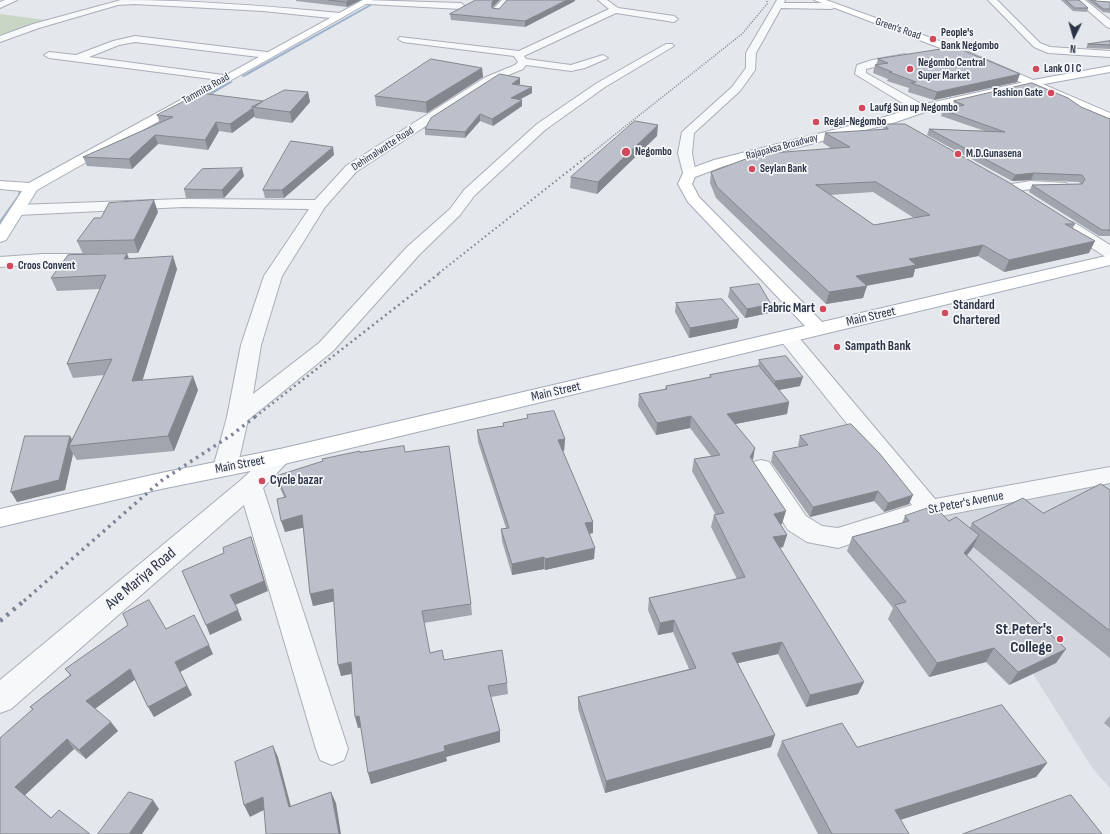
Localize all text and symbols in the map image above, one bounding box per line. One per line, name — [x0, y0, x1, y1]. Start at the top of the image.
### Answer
street label: Green's Road — [873, 15, 923, 43]
north arrow — [1054, 16, 1094, 56]
place label: People's Bank Negombo — [941, 26, 999, 52]
marker: People's Bank Negombo — [928, 34, 938, 44]
text: N — [1069, 42, 1076, 55]
place label: Negombo Central Super Market — [918, 56, 985, 82]
place label: Lank O I C — [1044, 62, 1081, 76]
marker: Negombo Central Super Market — [905, 64, 915, 74]
marker: Lank O I C — [1031, 64, 1041, 74]
street label: Tammita Road — [180, 71, 232, 107]
place label: Fashion Gate — [993, 86, 1043, 100]
marker: Fashion Gate — [1046, 88, 1056, 98]
place label: Laufg Sun up Negombo — [870, 101, 958, 115]
marker: Laufg Sun up Negombo — [857, 103, 867, 113]
place label: Regal-Negombo — [824, 115, 886, 129]
marker: Regal-Negombo — [811, 117, 821, 127]
street label: Dehimalwatte Road — [350, 124, 416, 174]
street label: Rajapaksa Broadway — [745, 131, 819, 163]
place label: Negombo — [635, 145, 672, 159]
marker: Negombo — [620, 146, 632, 158]
place label: M.D.Gunasena — [966, 147, 1021, 161]
marker: M.D.Gunasena — [953, 149, 963, 159]
place label: Seylan Bank — [760, 162, 807, 176]
marker: Seylan Bank — [747, 164, 757, 174]
place label: Croos Convent — [18, 259, 75, 273]
marker: Croos Convent — [5, 261, 15, 271]
place label: Standard Chartered — [953, 298, 1000, 329]
place label: Fabric Mart — [763, 301, 815, 317]
marker: Fabric Mart — [818, 304, 828, 314]
street label: Main Street — [845, 304, 897, 330]
marker: Standard Chartered — [940, 308, 950, 318]
place label: Sampath Bank — [845, 339, 911, 355]
marker: Sampath Bank — [832, 342, 842, 352]
street label: Main Street — [530, 379, 582, 405]
street label: Main Street — [214, 453, 266, 477]
place label: Cycle bazar — [270, 473, 323, 489]
marker: Cycle bazar — [257, 476, 267, 486]
street label: St.Peter's Avenue — [927, 488, 1005, 518]
street label: Ave Mariya Road — [102, 544, 180, 614]
place label: St.Peter's College — [995, 620, 1052, 658]
marker: St.Peter's College — [1055, 634, 1065, 644]

